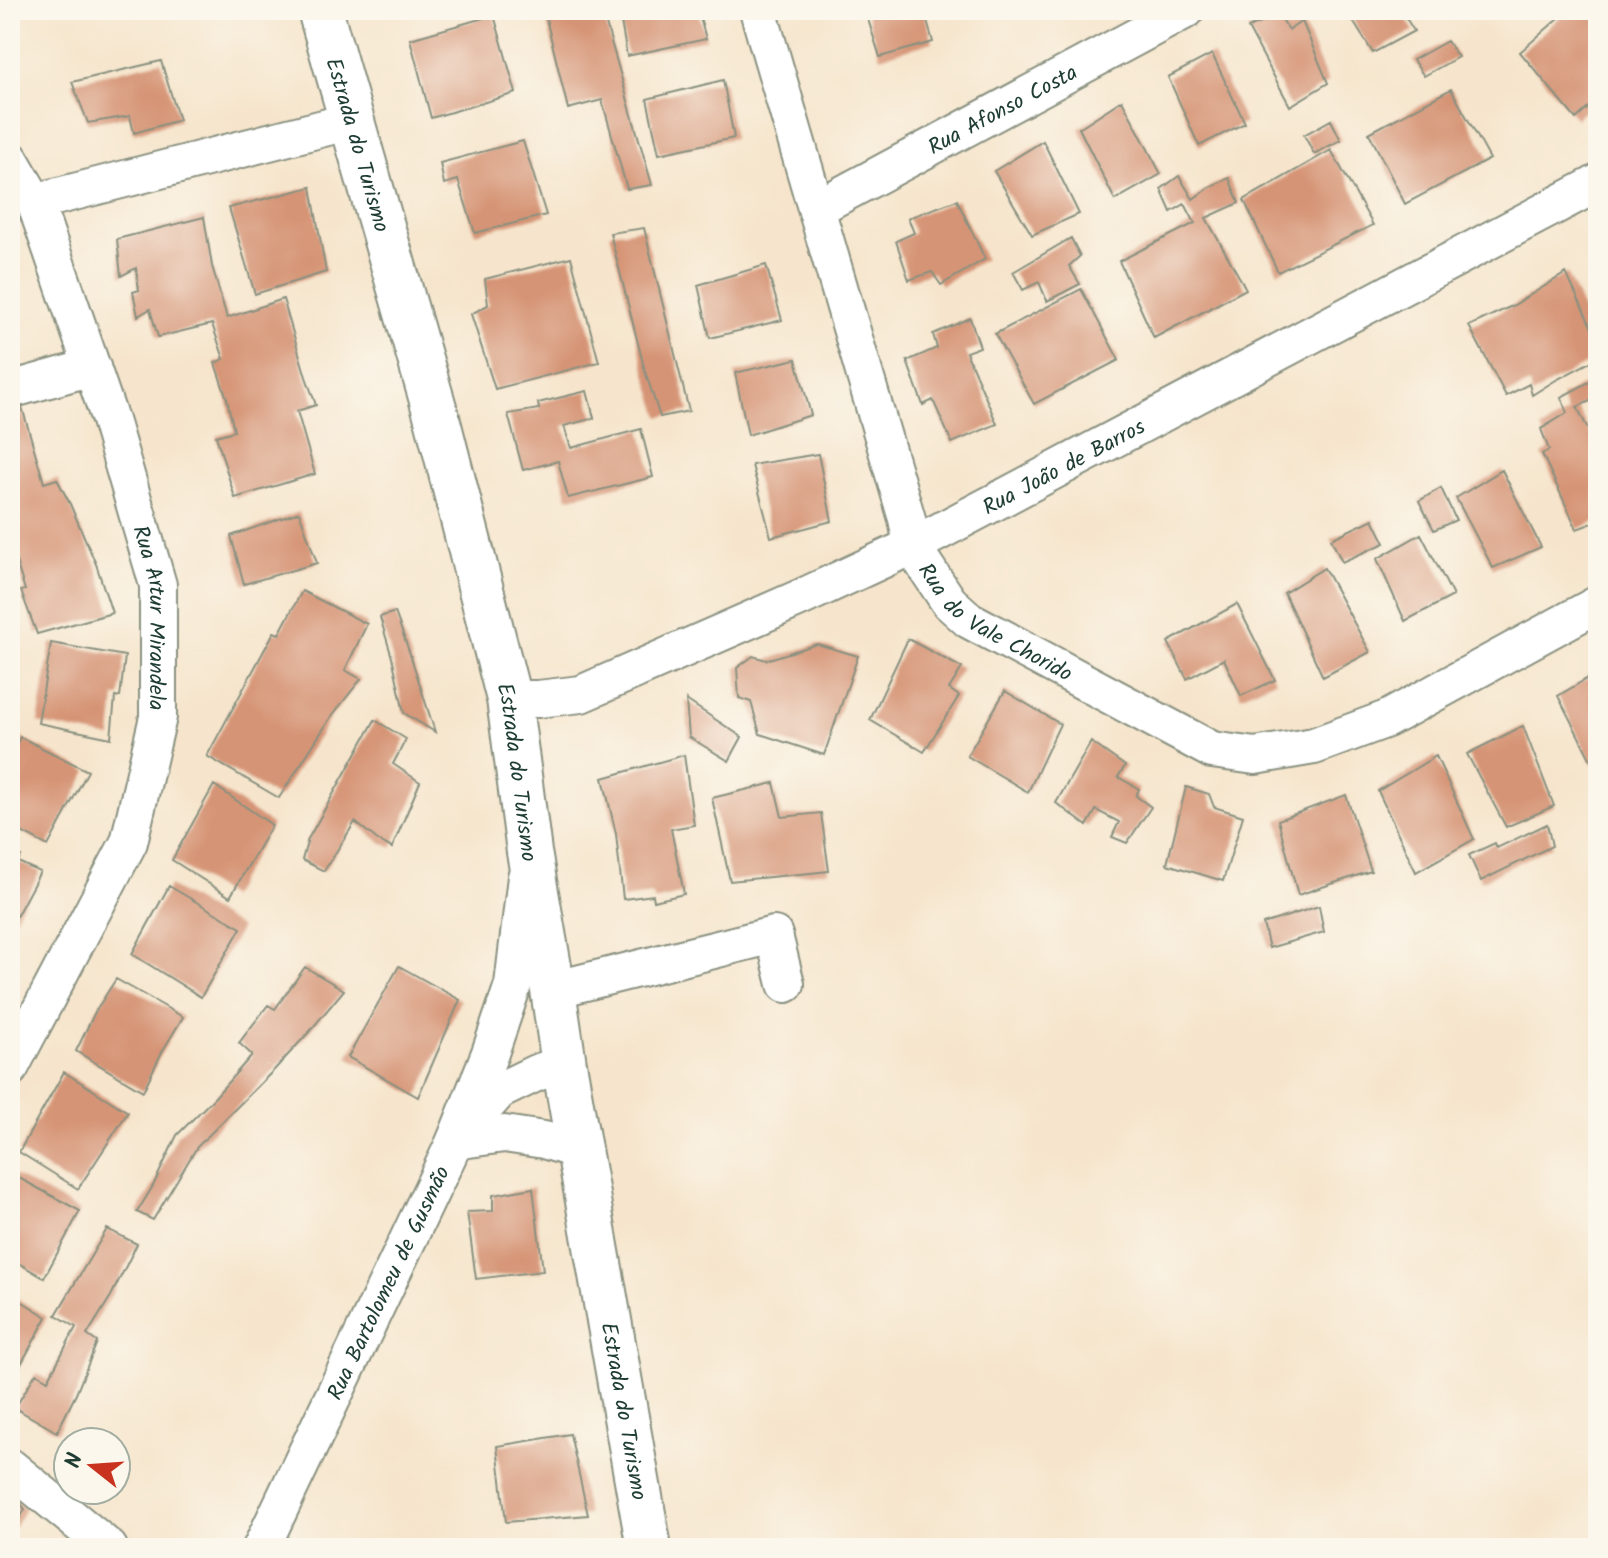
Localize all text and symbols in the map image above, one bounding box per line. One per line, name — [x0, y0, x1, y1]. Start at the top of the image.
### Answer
street label: Estrada do Turismo — [315, 54, 398, 237]
street label: Rua Afonso Costa — [922, 56, 1084, 165]
street label: Rua João de Barros — [977, 410, 1153, 526]
street label: Rua Artur Mirandela — [122, 522, 173, 710]
street label: Rua do Vale Chorido — [908, 557, 1078, 692]
street label: Estrada do Turismo — [486, 679, 545, 865]
street label: Rua Bartolomeu de Gusmão — [319, 1161, 461, 1407]
street label: Estrada do Turismo — [590, 1320, 655, 1503]
north arrow — [52, 1426, 132, 1506]
text: N — [56, 1449, 94, 1473]

